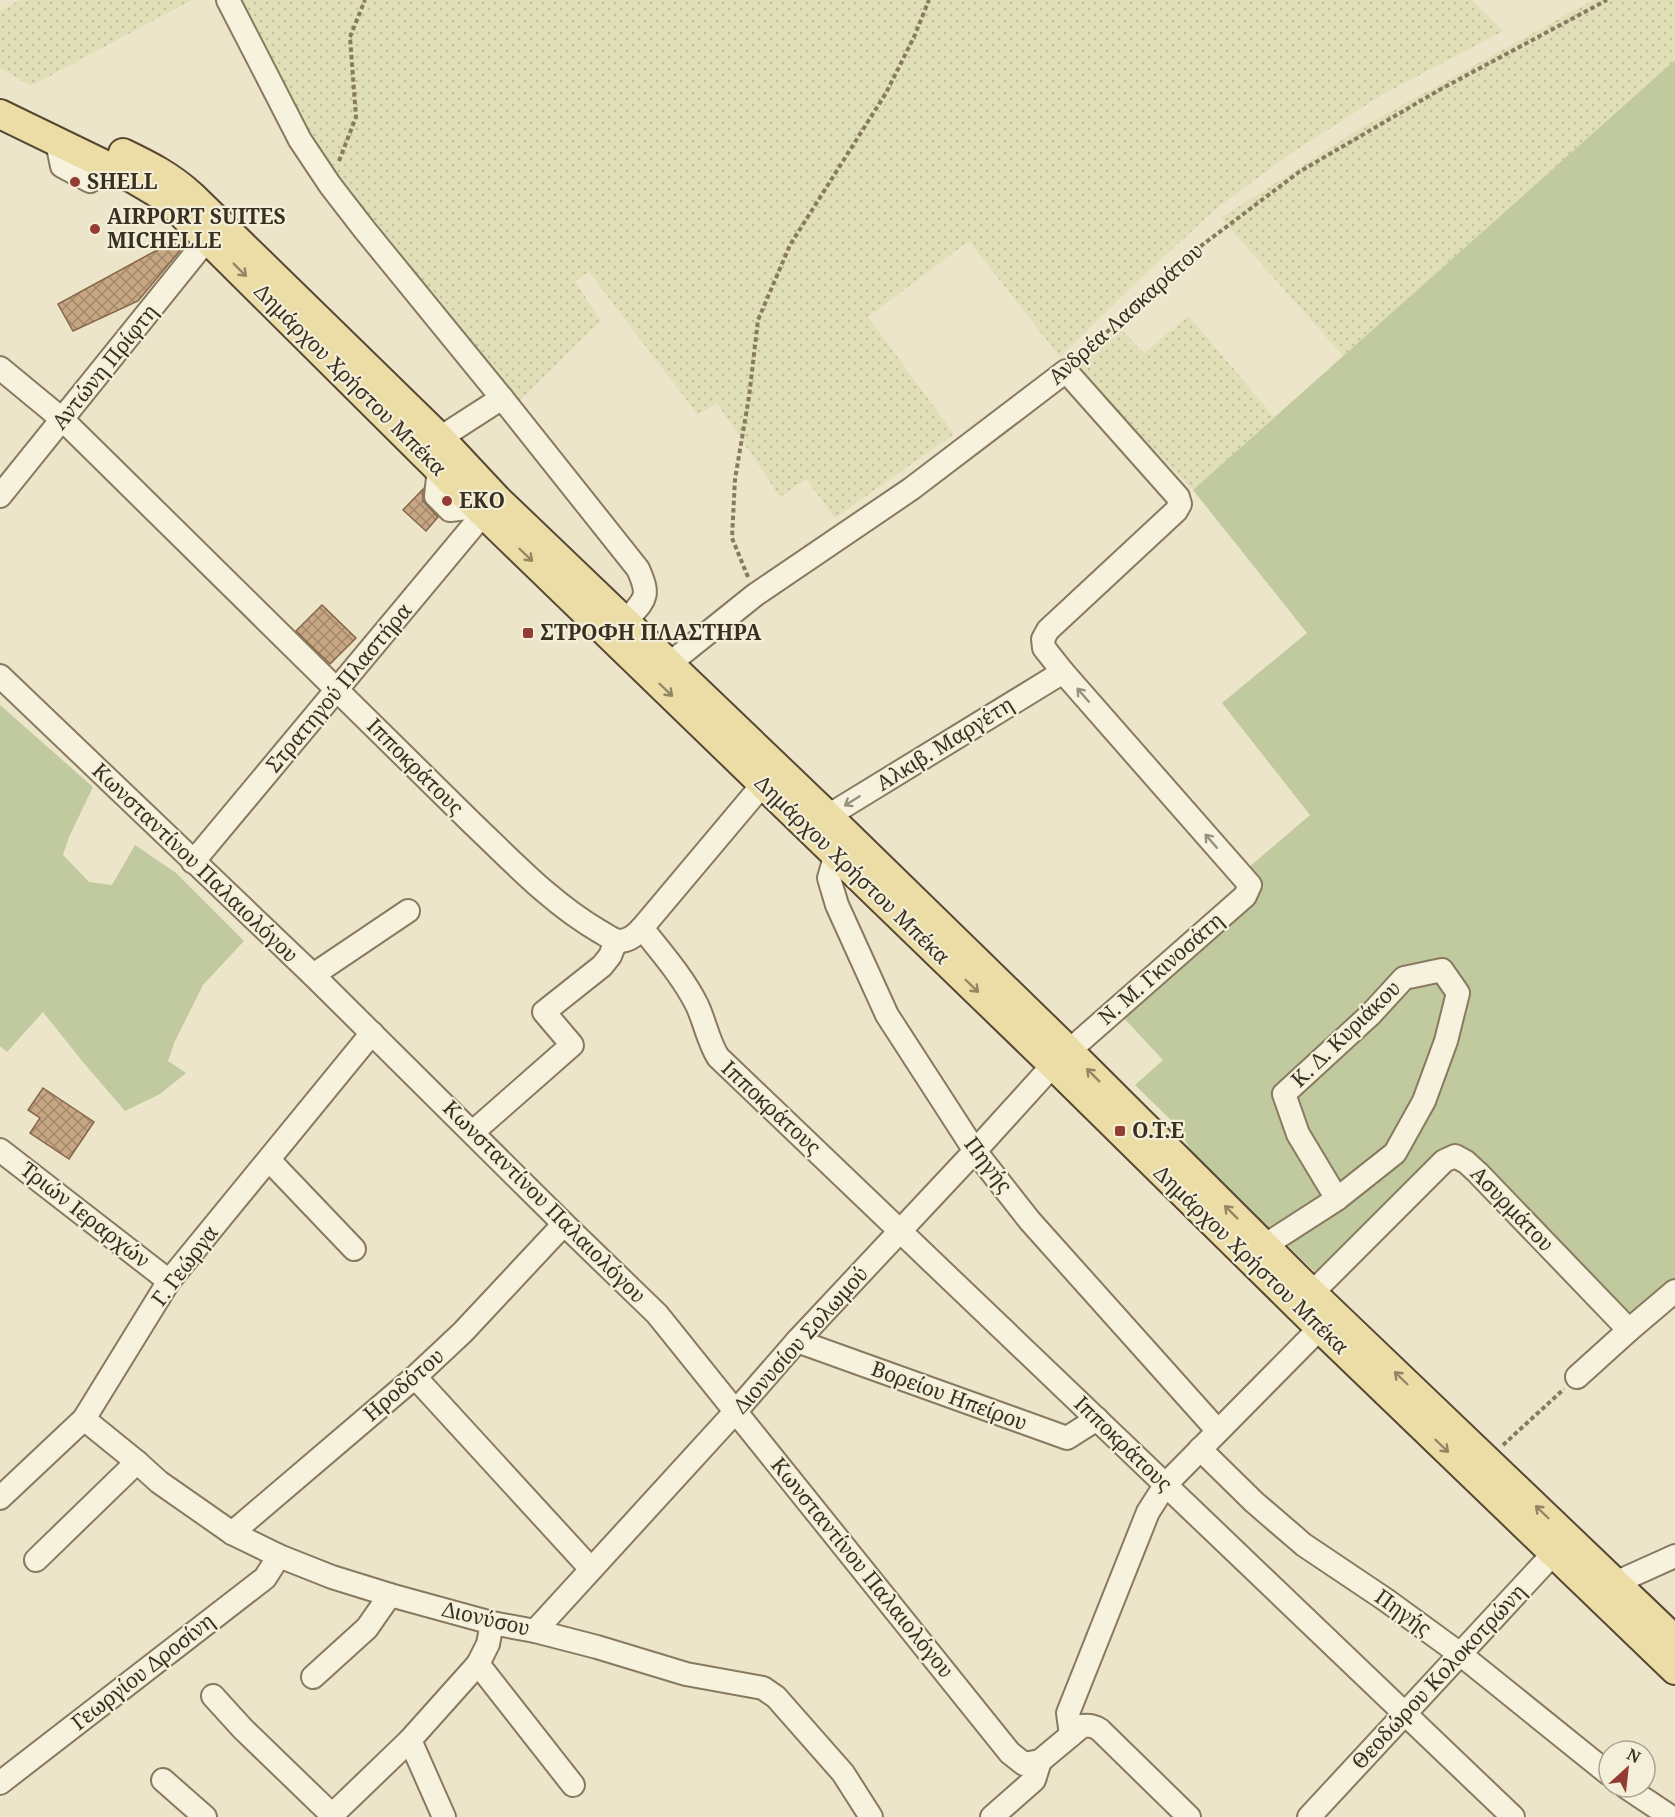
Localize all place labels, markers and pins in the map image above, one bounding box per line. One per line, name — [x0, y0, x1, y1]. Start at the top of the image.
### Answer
place label: SHELL — [87, 167, 158, 195]
marker: SHELL — [68, 175, 82, 189]
place label: AIRPORT SUITES MICHELLE — [107, 202, 286, 254]
marker: AIRPORT SUITES MICHELLE — [88, 222, 102, 236]
place label: ΕΚΟ — [459, 486, 505, 514]
marker: ΕΚΟ — [440, 494, 454, 508]
place label: ΣΤΡΟΦΗ ΠΛΑΣΤΗΡΑ — [540, 618, 762, 646]
marker: ΣΤΡΟΦΗ ΠΛΑΣΤΗΡΑ — [521, 626, 535, 640]
place label: Ο.Τ.Ε — [1132, 1116, 1184, 1144]
marker: Ο.Τ.Ε — [1113, 1124, 1127, 1138]

